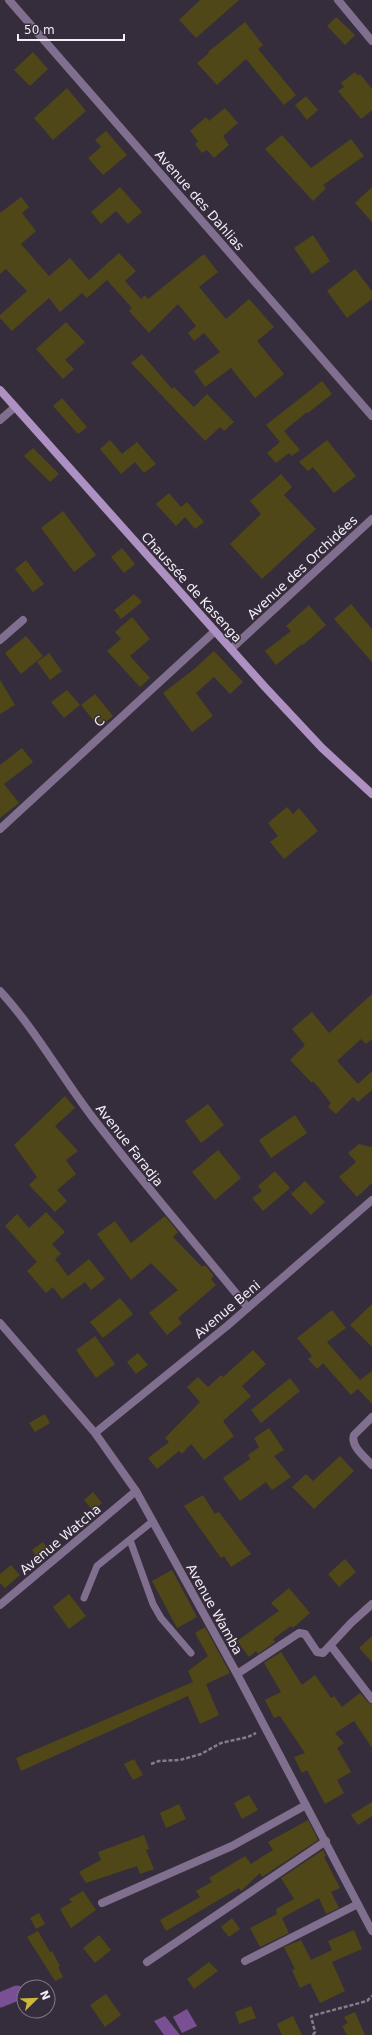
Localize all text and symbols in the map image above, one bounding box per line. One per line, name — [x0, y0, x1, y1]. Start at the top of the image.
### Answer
scale bar — [18, 16, 124, 42]
text: 50 m — [24, 23, 55, 37]
street label: Avenue des Dahlias — [152, 147, 247, 254]
street label: Avenue des Orchidées — [244, 512, 361, 622]
street label: Chaussée de Kasenga — [138, 529, 245, 646]
street label: C — [91, 713, 108, 730]
street label: Avenue Faradja — [93, 1101, 166, 1189]
street label: Avenue Beni — [191, 1278, 263, 1341]
street label: Avenue Watcha — [17, 1501, 104, 1578]
street label: Avenue Wamba — [183, 1561, 246, 1657]
north arrow — [16, 1979, 56, 2019]
text: N — [37, 1989, 53, 2002]

